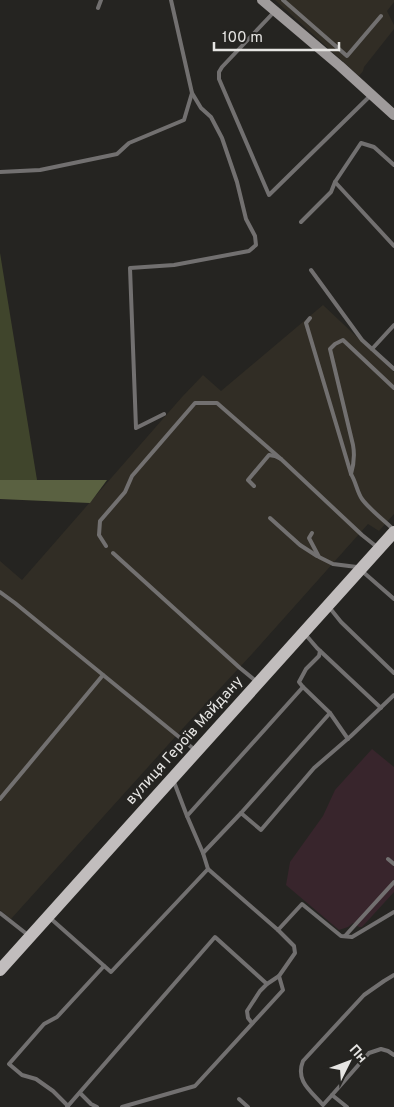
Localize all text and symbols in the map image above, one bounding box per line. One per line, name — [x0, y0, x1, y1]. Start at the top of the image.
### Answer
scale bar — [214, 20, 339, 52]
text: 100 m — [222, 29, 263, 48]
street label: вулиця Героїв Майдану — [122, 673, 248, 809]
north arrow — [324, 1037, 374, 1087]
text: Пн — [345, 1042, 370, 1067]

